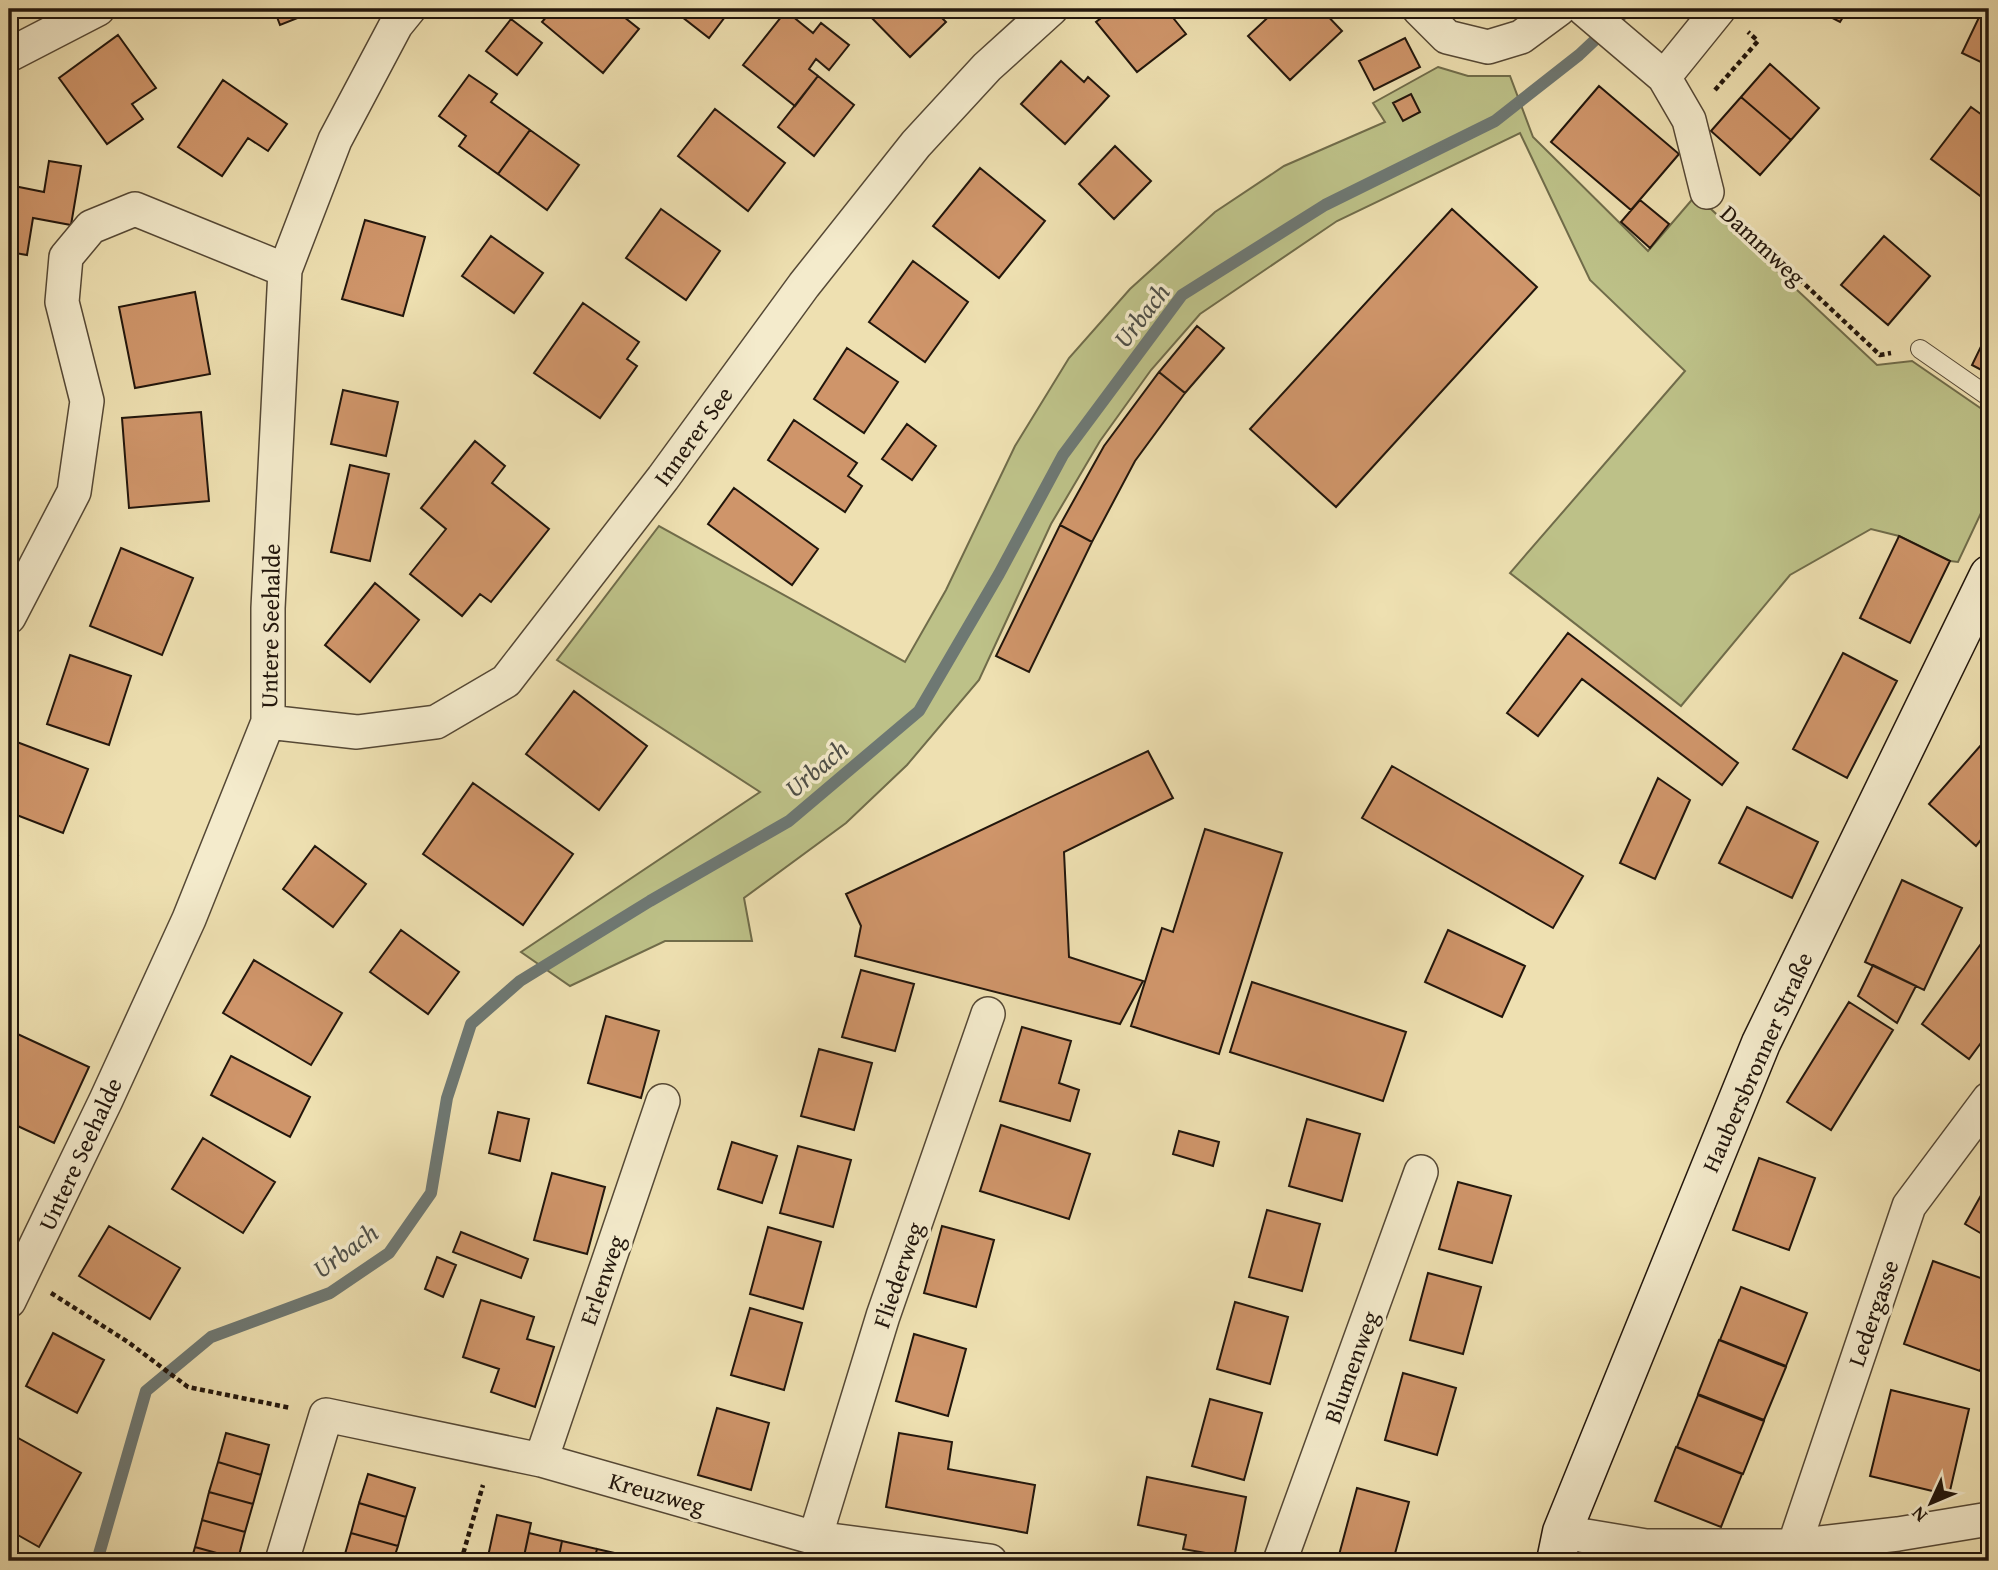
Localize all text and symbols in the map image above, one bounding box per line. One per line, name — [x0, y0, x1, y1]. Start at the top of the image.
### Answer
street label: Dammweg — [1713, 196, 1813, 294]
water label: Urbach — [1103, 274, 1179, 356]
street label: Innerer See — [645, 379, 741, 493]
street label: Untere Seehalde — [251, 543, 289, 709]
water label: Urbach — [775, 730, 857, 806]
street label: Haubersbronner Straße — [1693, 946, 1821, 1178]
street label: Untere Seehalde — [29, 1072, 131, 1236]
water label: Urbach — [304, 1213, 386, 1287]
street label: Fliederweg — [864, 1217, 932, 1333]
street label: Erlenweg — [570, 1230, 634, 1330]
street label: Ledergasse — [1838, 1255, 1908, 1371]
street label: Blumenweg — [1314, 1306, 1388, 1428]
street label: Kreuzweg — [605, 1463, 709, 1523]
north arrow — [1896, 1468, 1966, 1538]
text: N — [1904, 1500, 1933, 1529]

